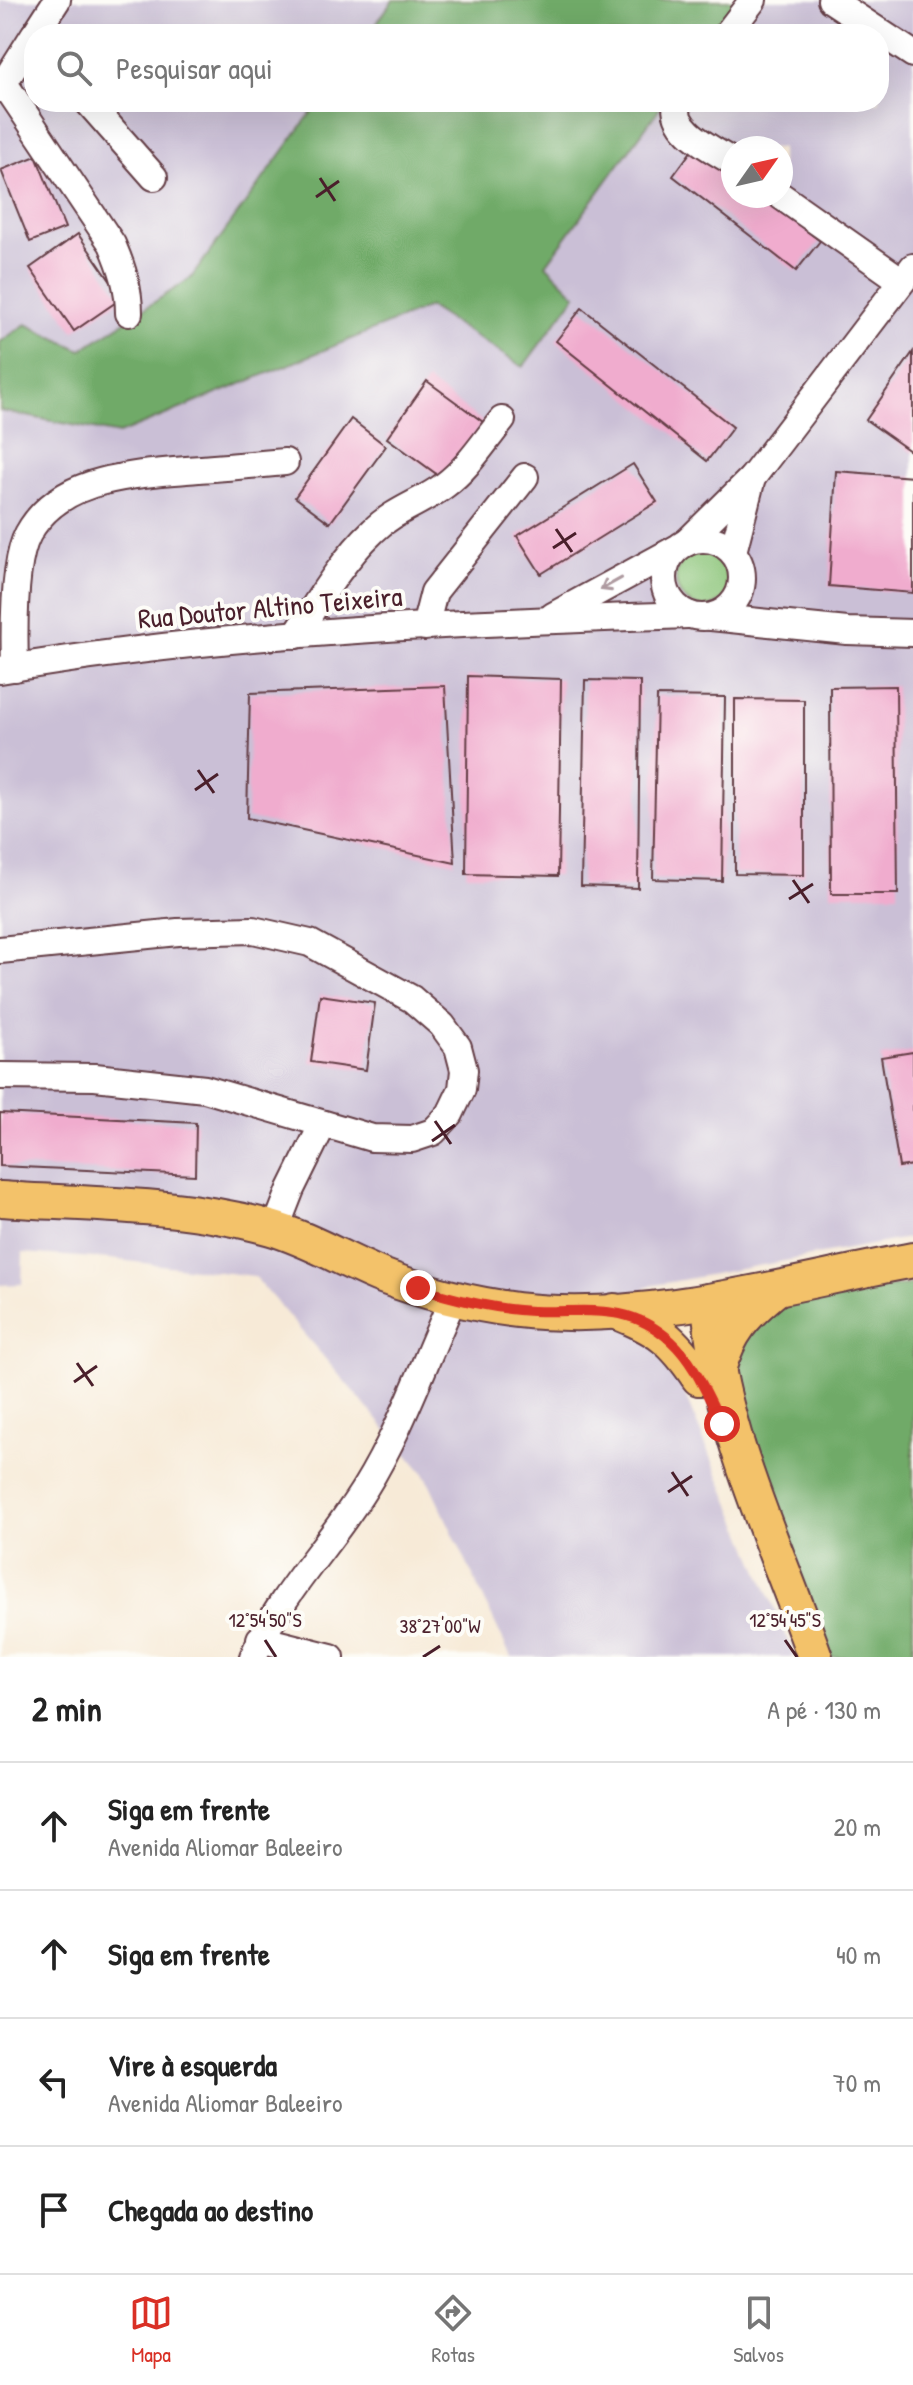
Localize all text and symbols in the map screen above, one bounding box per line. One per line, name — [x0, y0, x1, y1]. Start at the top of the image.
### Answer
search box — [24, 24, 889, 112]
icon: search — [52, 46, 96, 90]
text: Pesquisar aqui — [116, 48, 273, 88]
north arrow — [721, 136, 793, 208]
street label: Rua Doutor Altino Teixeira — [136, 577, 404, 637]
one-way arrow — [600, 577, 624, 593]
route end — [400, 1270, 436, 1306]
route start — [704, 1406, 740, 1442]
text: 12°54'50"S — [228, 1606, 302, 1633]
text: 12°54'45"S — [749, 1606, 821, 1633]
text: 38°27'00"W — [399, 1612, 481, 1639]
text: 2 min — [32, 1686, 102, 1732]
text: A pé · 130 m — [767, 1692, 881, 1727]
text: Siga em frente — [108, 1789, 270, 1829]
icon: ahead — [32, 1804, 76, 1848]
text: 20 m — [834, 1809, 881, 1844]
text: Avenida Aliomar Baleeiro — [108, 1829, 342, 1864]
icon: ahead — [32, 1932, 76, 1976]
text: Siga em frente — [108, 1934, 270, 1974]
text: 40 m — [836, 1937, 881, 1972]
text: Vire à esquerda — [108, 2045, 277, 2085]
icon: left — [32, 2060, 76, 2104]
text: 70 m — [833, 2065, 881, 2100]
text: Avenida Aliomar Baleeiro — [108, 2085, 342, 2120]
icon: arrive — [32, 2188, 76, 2232]
text: Chegada ao destino — [108, 2190, 313, 2230]
tab: Mapa — [129, 2291, 173, 2369]
tab: Rotas — [431, 2291, 475, 2369]
tab: Salvos — [733, 2291, 784, 2369]

